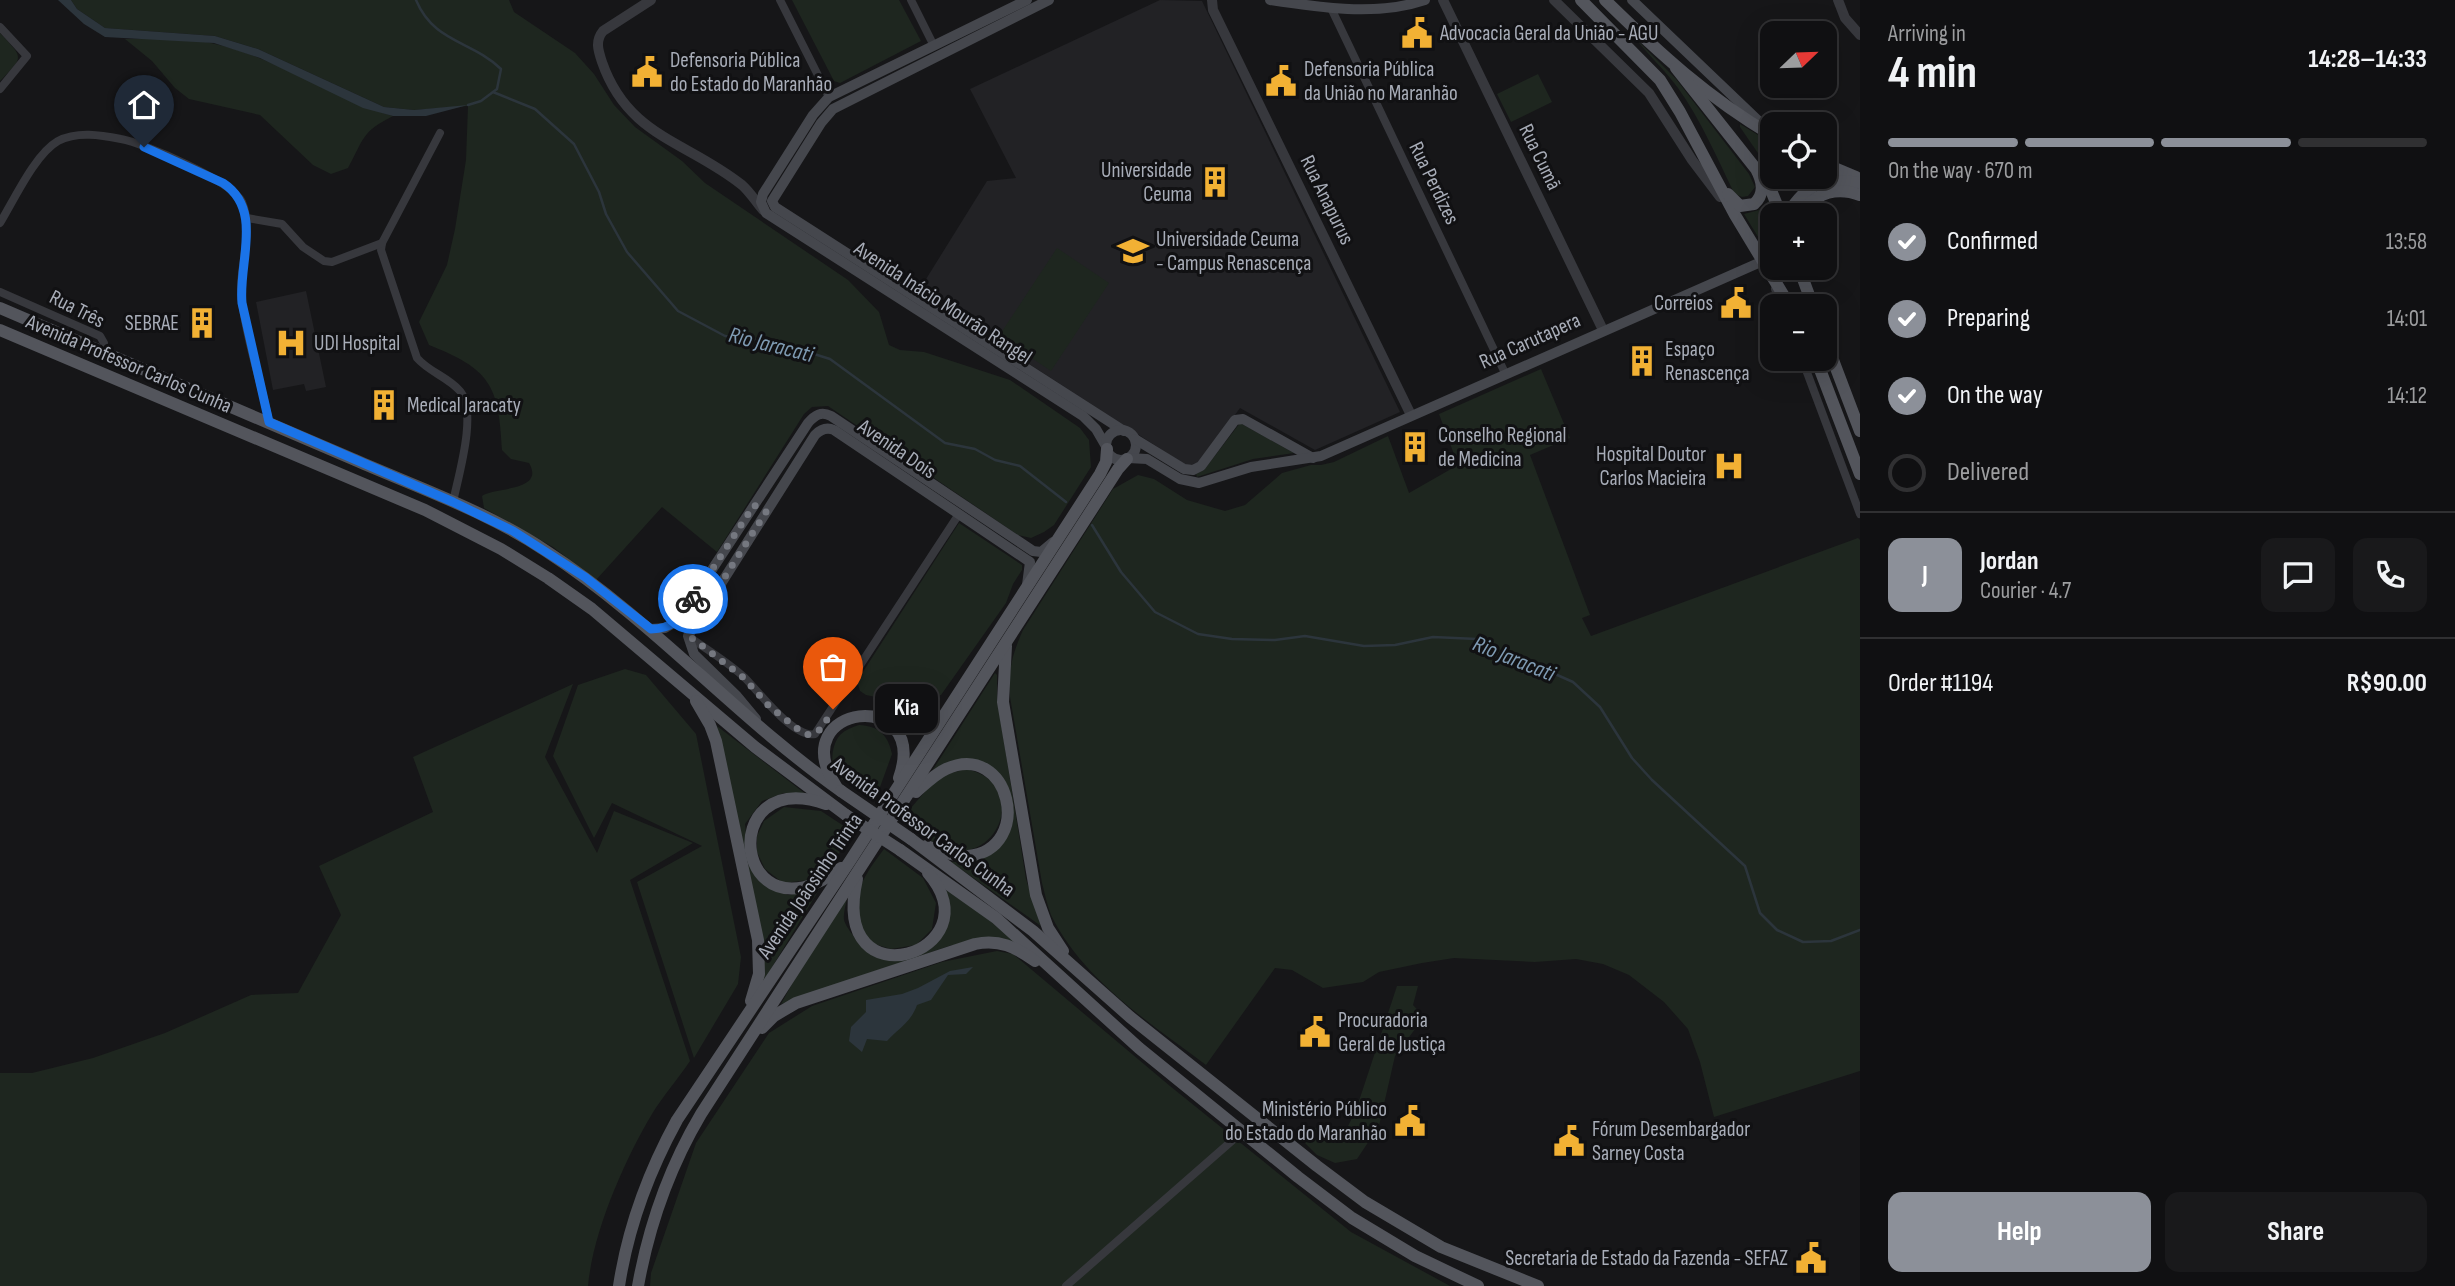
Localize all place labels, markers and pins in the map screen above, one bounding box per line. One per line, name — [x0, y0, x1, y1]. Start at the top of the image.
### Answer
public building icon: Advocacia Geral da União - AGU — [1400, 16, 1434, 50]
place label: Advocacia Geral da União - AGU — [1439, 21, 1658, 46]
place label: Defensoria Pública do Estado do Maranhão — [670, 48, 832, 97]
public building icon: Defensoria Pública do Estado do Maranhão — [630, 55, 664, 89]
place label: Defensoria Pública da União no Maranhão — [1304, 57, 1458, 106]
public building icon: Defensoria Pública da União no Maranhão — [1264, 64, 1298, 98]
pin — [114, 75, 174, 147]
place label: Universidade Ceuma — [1101, 158, 1192, 207]
building icon: Universidade Ceuma — [1198, 165, 1232, 199]
place label: Universidade Ceuma - Campus Renascença — [1156, 227, 1311, 276]
school or university icon: Universidade Ceuma - Campus Renascença — [1116, 234, 1150, 268]
public building icon: Correios — [1719, 286, 1753, 320]
place label: Correios — [1654, 291, 1713, 316]
building icon: SEBRAE — [185, 306, 219, 340]
place label: SEBRAE — [125, 311, 179, 336]
hospital icon: UDI Hospital — [274, 326, 308, 360]
place label: UDI Hospital — [314, 331, 400, 356]
place label: Espaço Renascença — [1665, 337, 1749, 386]
building icon: Espaço Renascença — [1625, 344, 1659, 378]
building icon: Medical Jaracaty — [367, 388, 401, 422]
place label: Medical Jaracaty — [407, 393, 521, 418]
place label: Conselho Regional de Medicina — [1438, 423, 1567, 472]
building icon: Conselho Regional de Medicina — [1398, 430, 1432, 464]
place label: Hospital Doutor Carlos Macieira — [1596, 442, 1706, 491]
hospital icon: Hospital Doutor Carlos Macieira — [1712, 449, 1746, 483]
pin — [803, 637, 863, 709]
callout: Kia — [875, 684, 938, 734]
place label: Procuradoria Geral de Justiça — [1338, 1008, 1446, 1057]
public building icon: Procuradoria Geral de Justiça — [1298, 1015, 1332, 1049]
place label: Ministério Público do Estado do Maranhão — [1225, 1097, 1387, 1146]
public building icon: Ministério Público do Estado do Maranhão — [1393, 1104, 1427, 1138]
place label: Fórum Desembargador Sarney Costa — [1592, 1117, 1750, 1166]
public building icon: Fórum Desembargador Sarney Costa — [1552, 1124, 1586, 1158]
public building icon: Secretaria de Estado da Fazenda - SEFAZ — [1794, 1241, 1828, 1275]
place label: Secretaria de Estado da Fazenda - SEFAZ — [1505, 1246, 1788, 1271]

